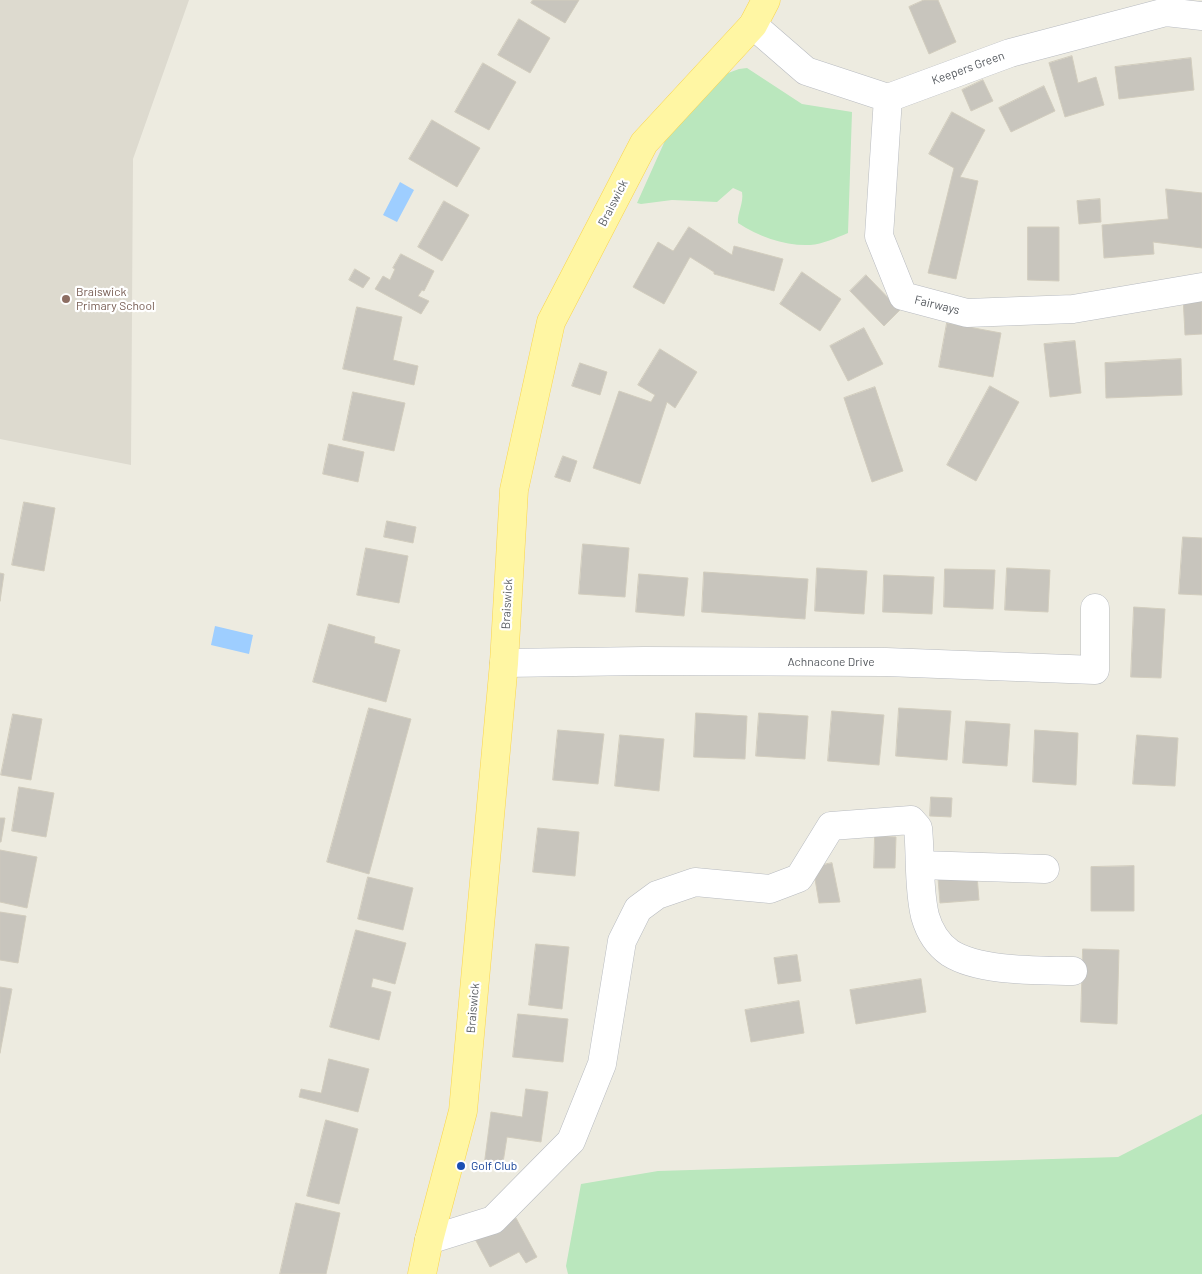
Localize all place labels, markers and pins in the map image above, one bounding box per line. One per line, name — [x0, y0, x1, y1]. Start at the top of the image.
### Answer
place label: Braiswick Primary School — [76, 285, 155, 313]
marker: Braiswick Primary School — [60, 293, 72, 305]
place label: Golf Club — [471, 1159, 517, 1173]
marker: Golf Club — [455, 1160, 467, 1172]

